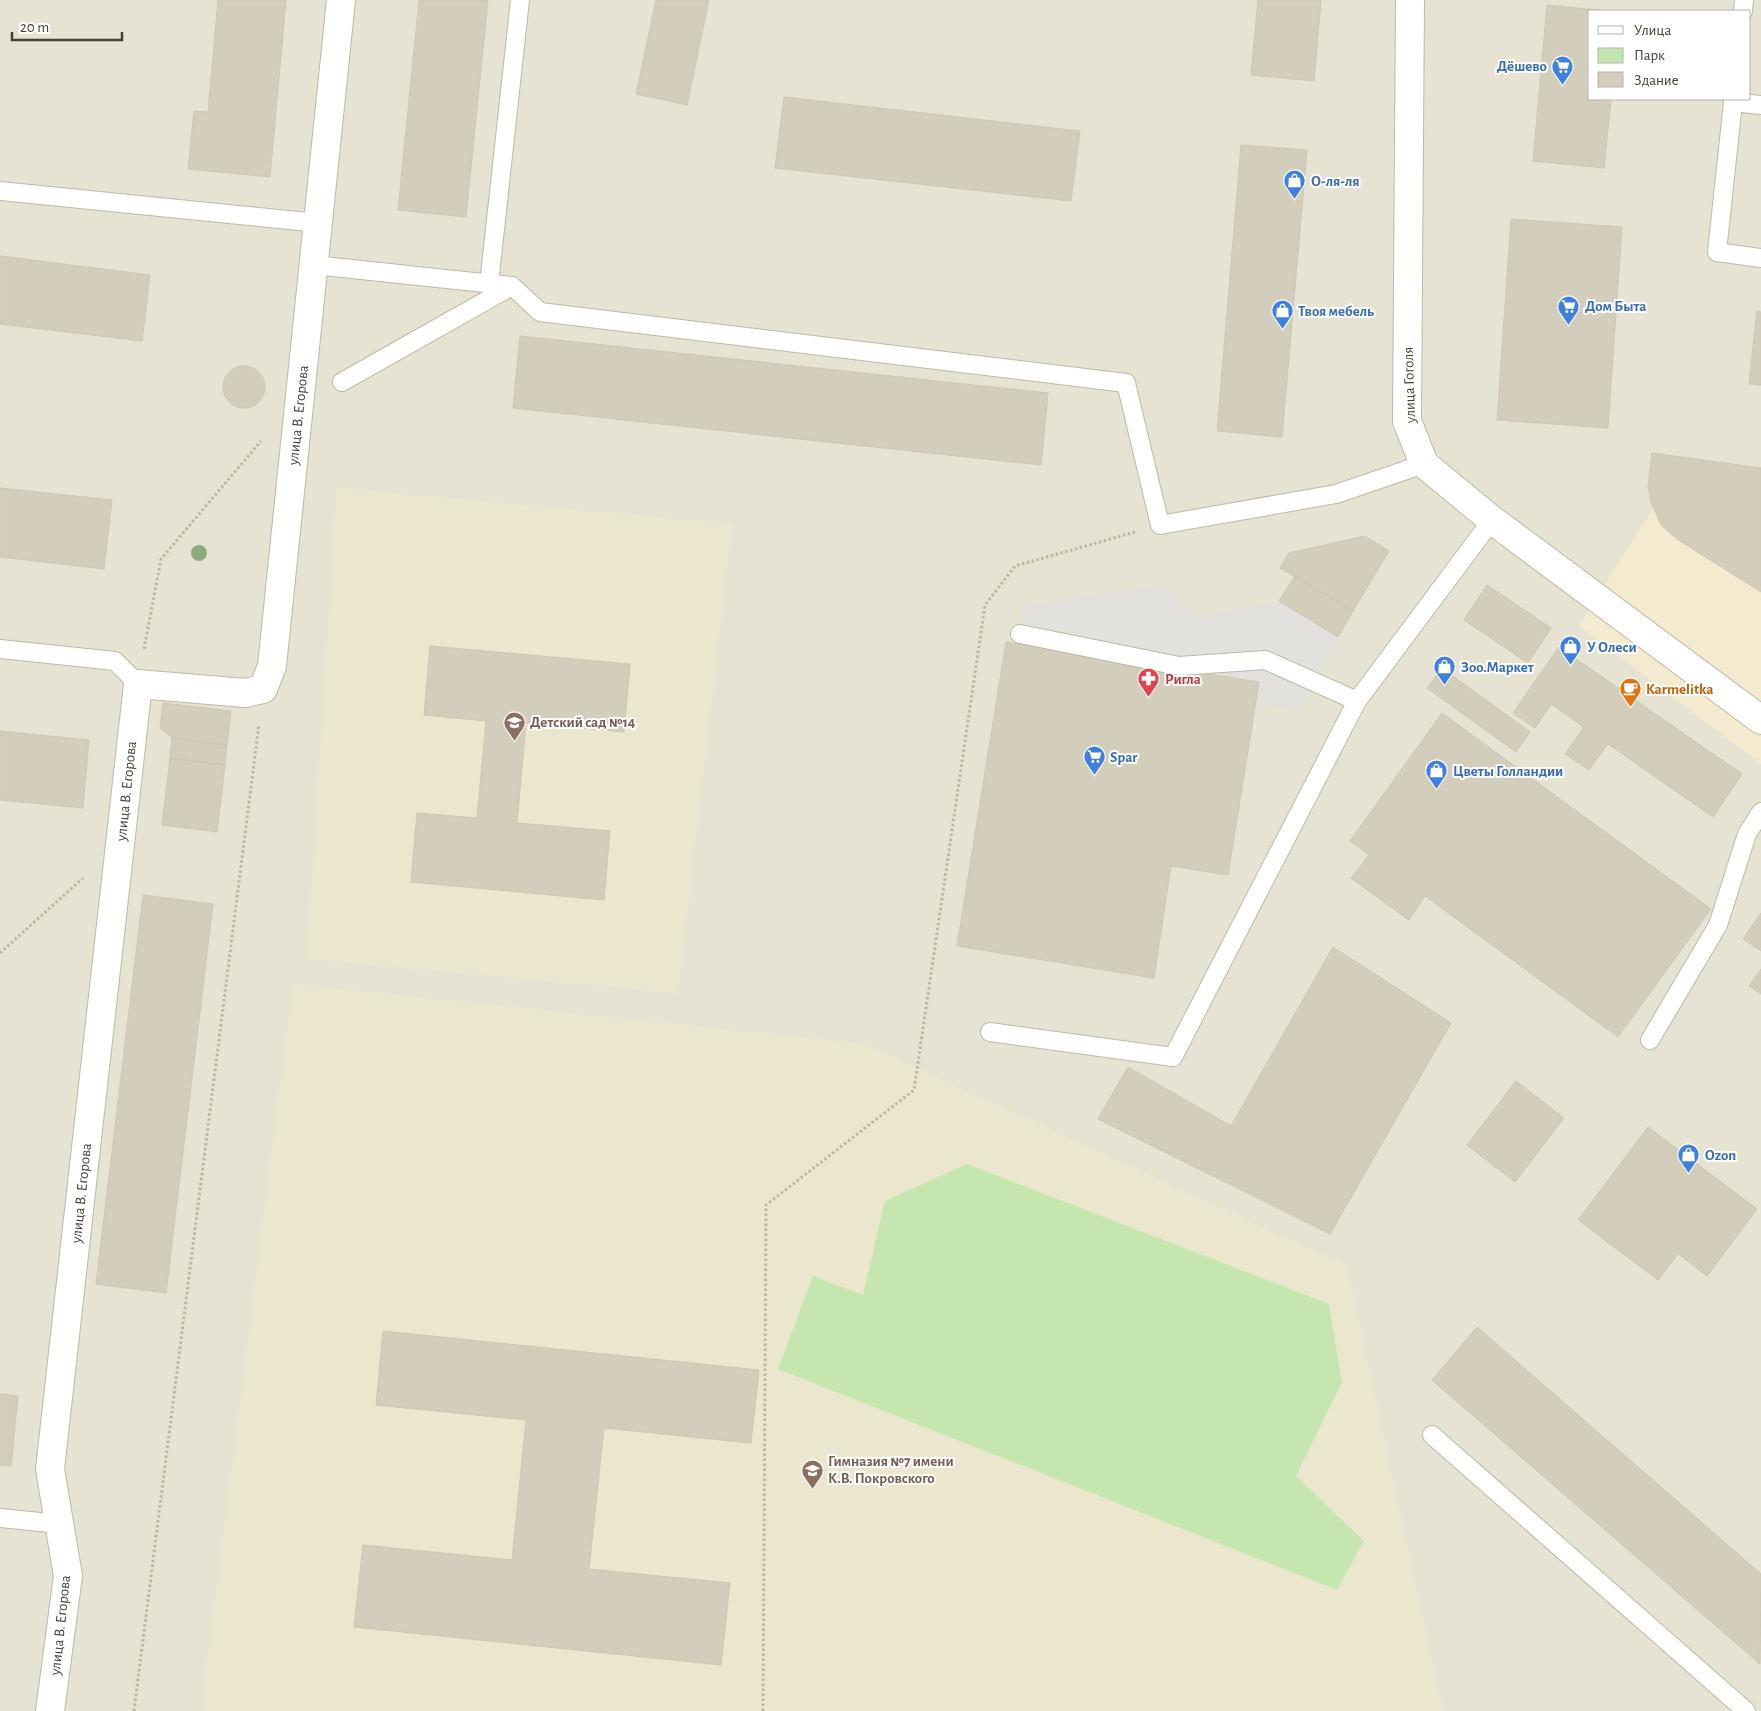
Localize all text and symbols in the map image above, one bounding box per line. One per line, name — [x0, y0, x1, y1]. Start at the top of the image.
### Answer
scale bar — [12, 10, 122, 42]
legend — [1588, 10, 1751, 100]
text: 20 m — [20, 20, 49, 35]
text: Улица — [1634, 23, 1671, 38]
text: Парк — [1634, 48, 1665, 63]
supermarket icon: Дёшево — [1551, 54, 1575, 85]
place label: Дёшево — [1497, 59, 1547, 74]
text: Здание — [1634, 73, 1679, 88]
shop icon: О-ля-ля — [1283, 169, 1307, 200]
place label: О-ля-ля — [1311, 174, 1360, 189]
supermarket icon: Дом Быта — [1557, 294, 1581, 325]
shop icon: Твоя мебель — [1270, 299, 1294, 330]
place label: Дом Быта — [1585, 299, 1646, 314]
place label: Твоя мебель — [1298, 304, 1374, 319]
street label: улица Гоголя — [1401, 347, 1418, 424]
street label: улица В. Егорова — [286, 364, 311, 467]
shop icon: У Олеси — [1559, 635, 1583, 666]
place label: У Олеси — [1587, 640, 1637, 655]
shop icon: Зоо.Маркет — [1433, 655, 1457, 686]
place label: Зоо.Маркет — [1461, 660, 1534, 675]
pharmacy icon: Ригла — [1137, 667, 1161, 698]
place label: Ригла — [1165, 672, 1201, 687]
cafe icon: Karmelitka — [1618, 677, 1642, 708]
place label: Karmelitka — [1646, 682, 1713, 697]
school or university icon: Детский сад №14 — [502, 710, 526, 741]
place label: Детский сад №14 — [530, 715, 636, 730]
street label: улица В. Егорова — [114, 740, 139, 843]
supermarket icon: Spar — [1082, 745, 1106, 776]
place label: Spar — [1110, 750, 1138, 765]
shop icon: Цветы Голландии — [1425, 759, 1449, 790]
place label: Цветы Голландии — [1453, 764, 1563, 779]
street label: улица В. Егорова — [69, 1142, 94, 1245]
shop icon: Ozon — [1677, 1143, 1701, 1174]
place label: Ozon — [1705, 1148, 1736, 1163]
place label: Гимназия №7 имени К.В. Покровского — [828, 1454, 954, 1486]
school or university icon: Гимназия №7 имени К.В. Покровского — [800, 1458, 824, 1489]
street label: улица В. Егорова — [48, 1574, 73, 1677]

